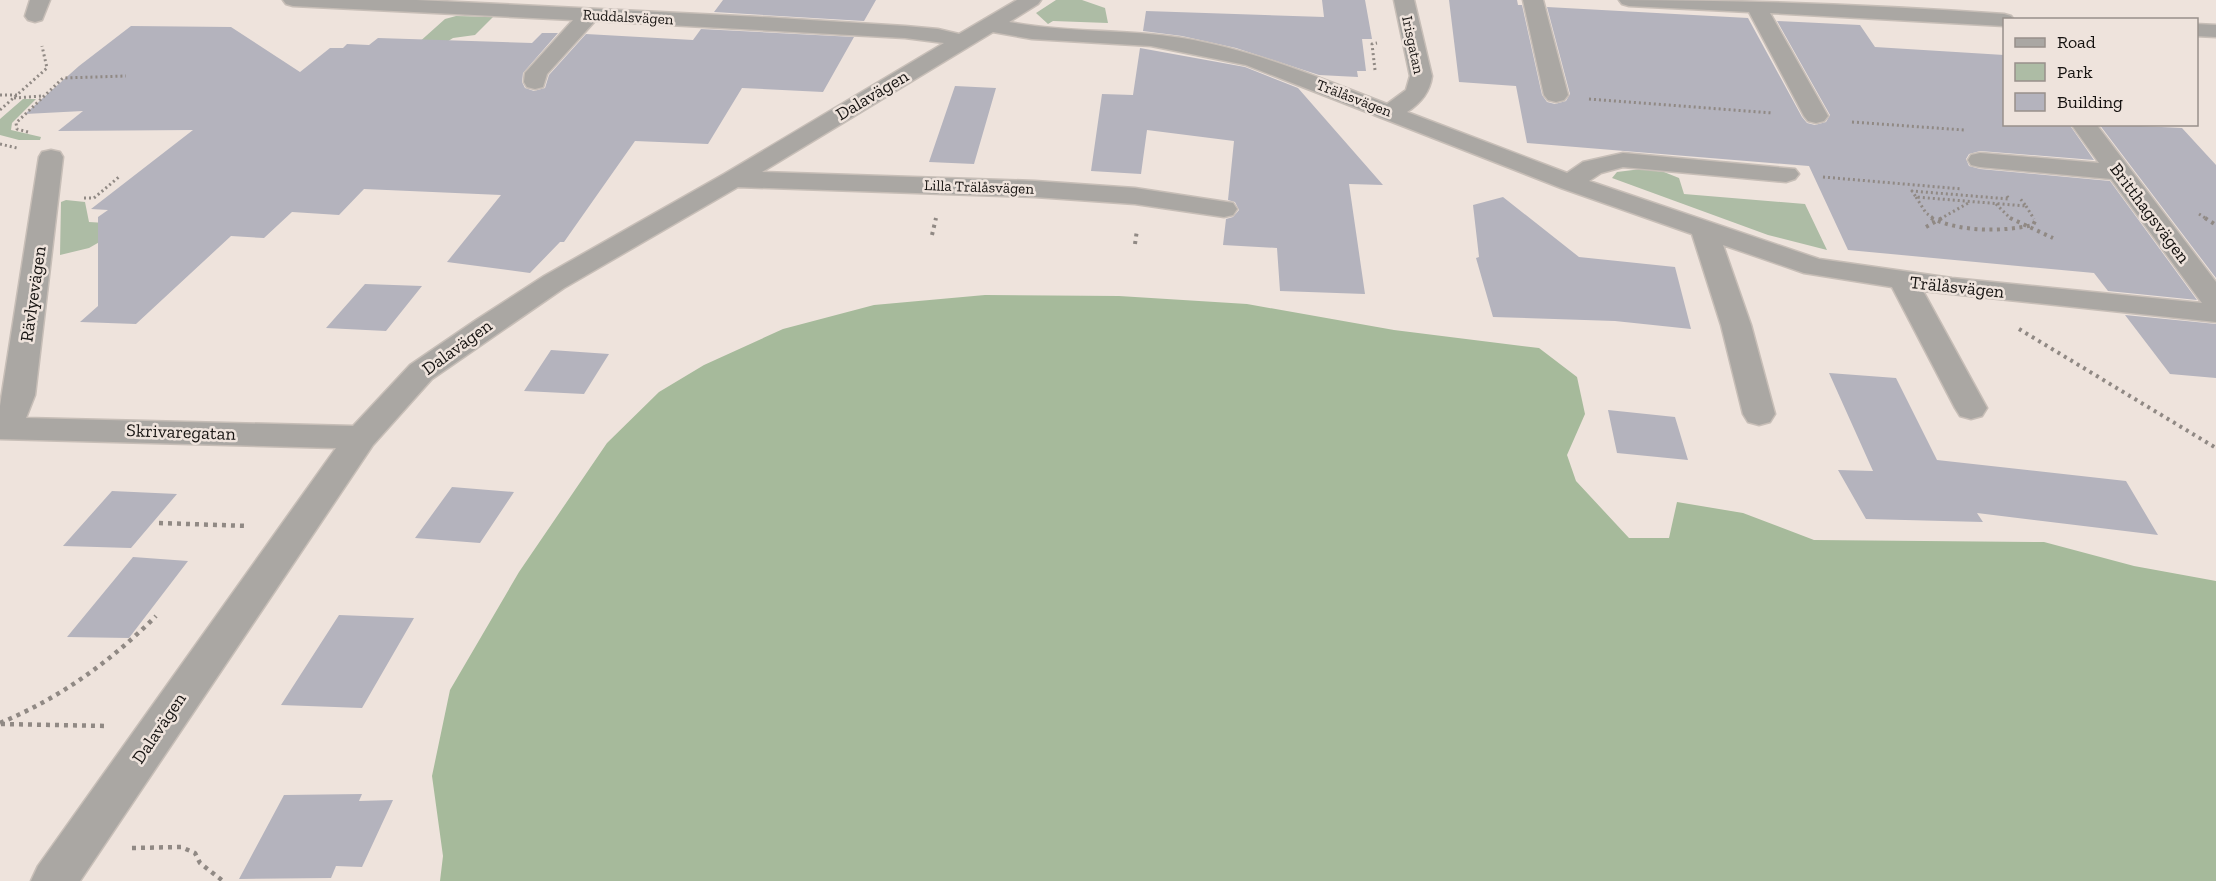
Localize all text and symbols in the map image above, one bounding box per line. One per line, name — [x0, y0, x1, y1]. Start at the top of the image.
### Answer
street label: Ruddalsvägen — [582, 6, 674, 28]
street label: Irisgatan — [1398, 14, 1428, 76]
legend — [2003, 18, 2198, 126]
text: Road — [2057, 31, 2096, 53]
text: Park — [2057, 61, 2093, 83]
street label: Dalavägen — [832, 64, 913, 125]
street label: Trälåsvägen — [1314, 75, 1395, 121]
text: Building — [2057, 91, 2123, 113]
street label: Britthagsvägen — [2105, 159, 2195, 268]
street label: Lilla Trälåsvägen — [924, 176, 1035, 198]
street label: Rävlyevägen — [15, 244, 51, 343]
street label: Trälåsvägen — [1909, 271, 2006, 303]
street label: Dalavägen — [418, 314, 497, 380]
street label: Skrivaregatan — [126, 419, 237, 445]
street label: Dalavägen — [127, 688, 191, 768]

